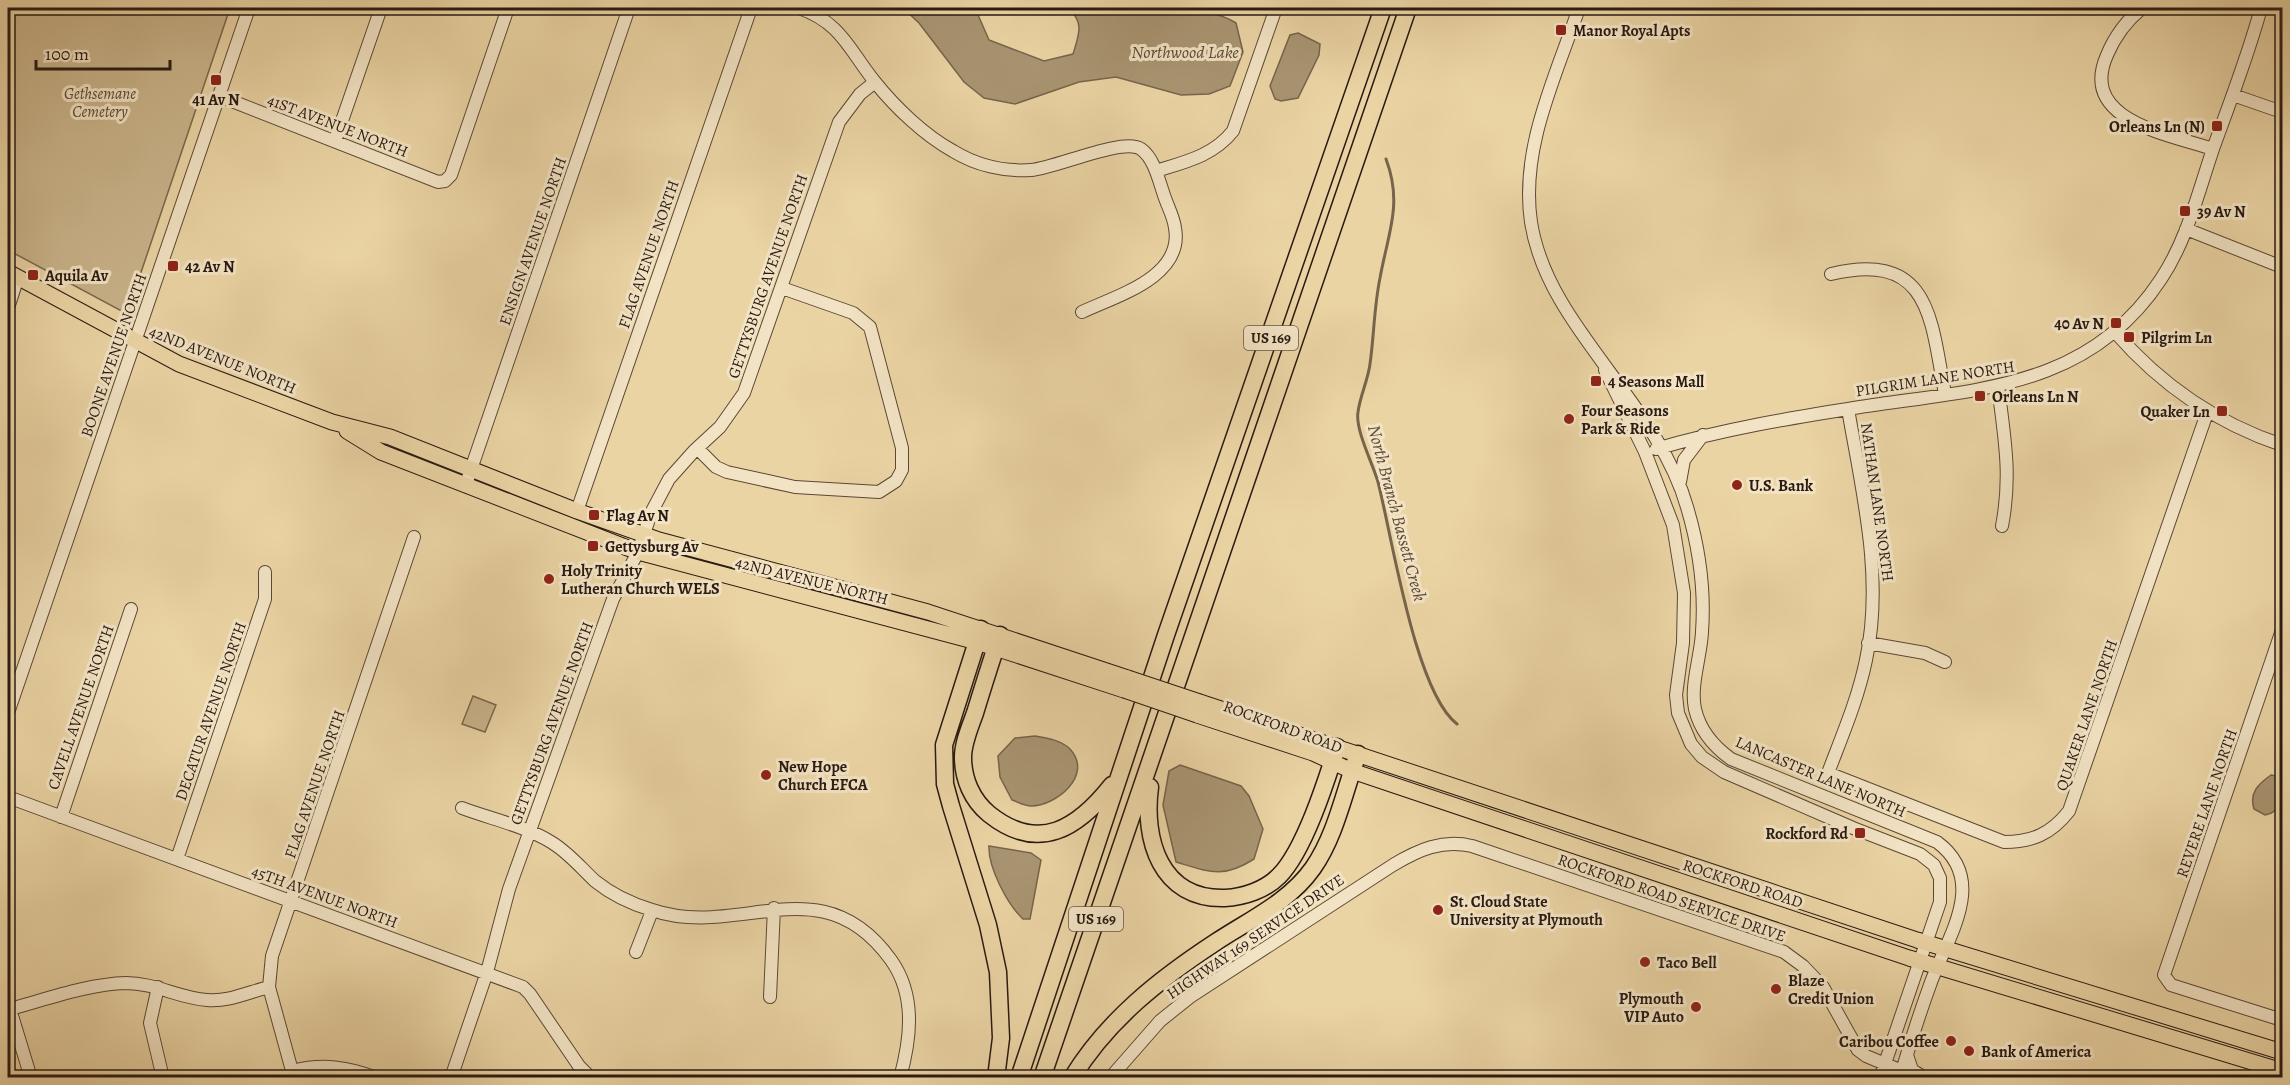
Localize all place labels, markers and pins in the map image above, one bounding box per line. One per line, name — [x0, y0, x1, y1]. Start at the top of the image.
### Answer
place label: Manor Royal Apts — [1573, 20, 1691, 42]
marker: Manor Royal Apts — [1554, 23, 1568, 37]
marker: 41 Av N — [209, 73, 223, 87]
place label: 41 Av N — [192, 89, 240, 111]
place label: Orleans Ln (N) — [2109, 116, 2205, 138]
marker: Orleans Ln (N) — [2210, 119, 2224, 133]
place label: 39 Av N — [2197, 201, 2246, 223]
marker: 39 Av N — [2178, 204, 2192, 218]
place label: 42 Av N — [185, 256, 235, 278]
marker: 42 Av N — [166, 259, 180, 273]
place label: Aquila Av — [44, 265, 109, 287]
marker: Aquila Av — [26, 268, 40, 282]
place label: 40 Av N — [2054, 313, 2104, 335]
marker: 40 Av N — [2109, 316, 2123, 330]
place label: Pilgrim Ln — [2141, 327, 2212, 349]
marker: Pilgrim Ln — [2122, 330, 2136, 344]
place label: 4 Seasons Mall — [1608, 371, 1705, 393]
marker: 4 Seasons Mall — [1589, 374, 1603, 388]
place label: Orleans Ln N — [1992, 386, 2079, 408]
marker: Orleans Ln N — [1973, 389, 1987, 403]
place label: Four Seasons Park & Ride — [1581, 400, 1669, 440]
place label: Quaker Ln — [2140, 401, 2210, 423]
marker: Quaker Ln — [2215, 404, 2229, 418]
marker: Four Seasons Park & Ride — [1562, 412, 1576, 426]
place label: U.S. Bank — [1749, 475, 1814, 497]
marker: U.S. Bank — [1730, 478, 1744, 492]
place label: Flag Av N — [606, 505, 669, 527]
marker: Flag Av N — [587, 508, 601, 522]
place label: Gettysburg Av — [605, 536, 699, 558]
marker: Gettysburg Av — [586, 539, 600, 553]
place label: Holy Trinity Lutheran Church WELS — [561, 560, 720, 600]
marker: Holy Trinity Lutheran Church WELS — [542, 572, 556, 586]
place label: New Hope Church EFCA — [778, 756, 869, 796]
marker: New Hope Church EFCA — [759, 768, 773, 782]
place label: Rockford Rd — [1765, 823, 1848, 845]
marker: Rockford Rd — [1853, 826, 1867, 840]
place label: St. Cloud State University at Plymouth — [1450, 891, 1603, 931]
marker: St. Cloud State University at Plymouth — [1431, 903, 1445, 917]
place label: Taco Bell — [1657, 952, 1717, 974]
marker: Taco Bell — [1638, 955, 1652, 969]
place label: Blaze Credit Union — [1788, 970, 1874, 1010]
marker: Blaze Credit Union — [1769, 982, 1783, 996]
place label: Plymouth VIP Auto — [1619, 988, 1684, 1028]
marker: Plymouth VIP Auto — [1689, 1000, 1703, 1014]
place label: Caribou Coffee — [1839, 1031, 1939, 1053]
marker: Caribou Coffee — [1944, 1034, 1958, 1048]
place label: Bank of America — [1981, 1041, 2092, 1063]
marker: Bank of America — [1962, 1044, 1976, 1058]

